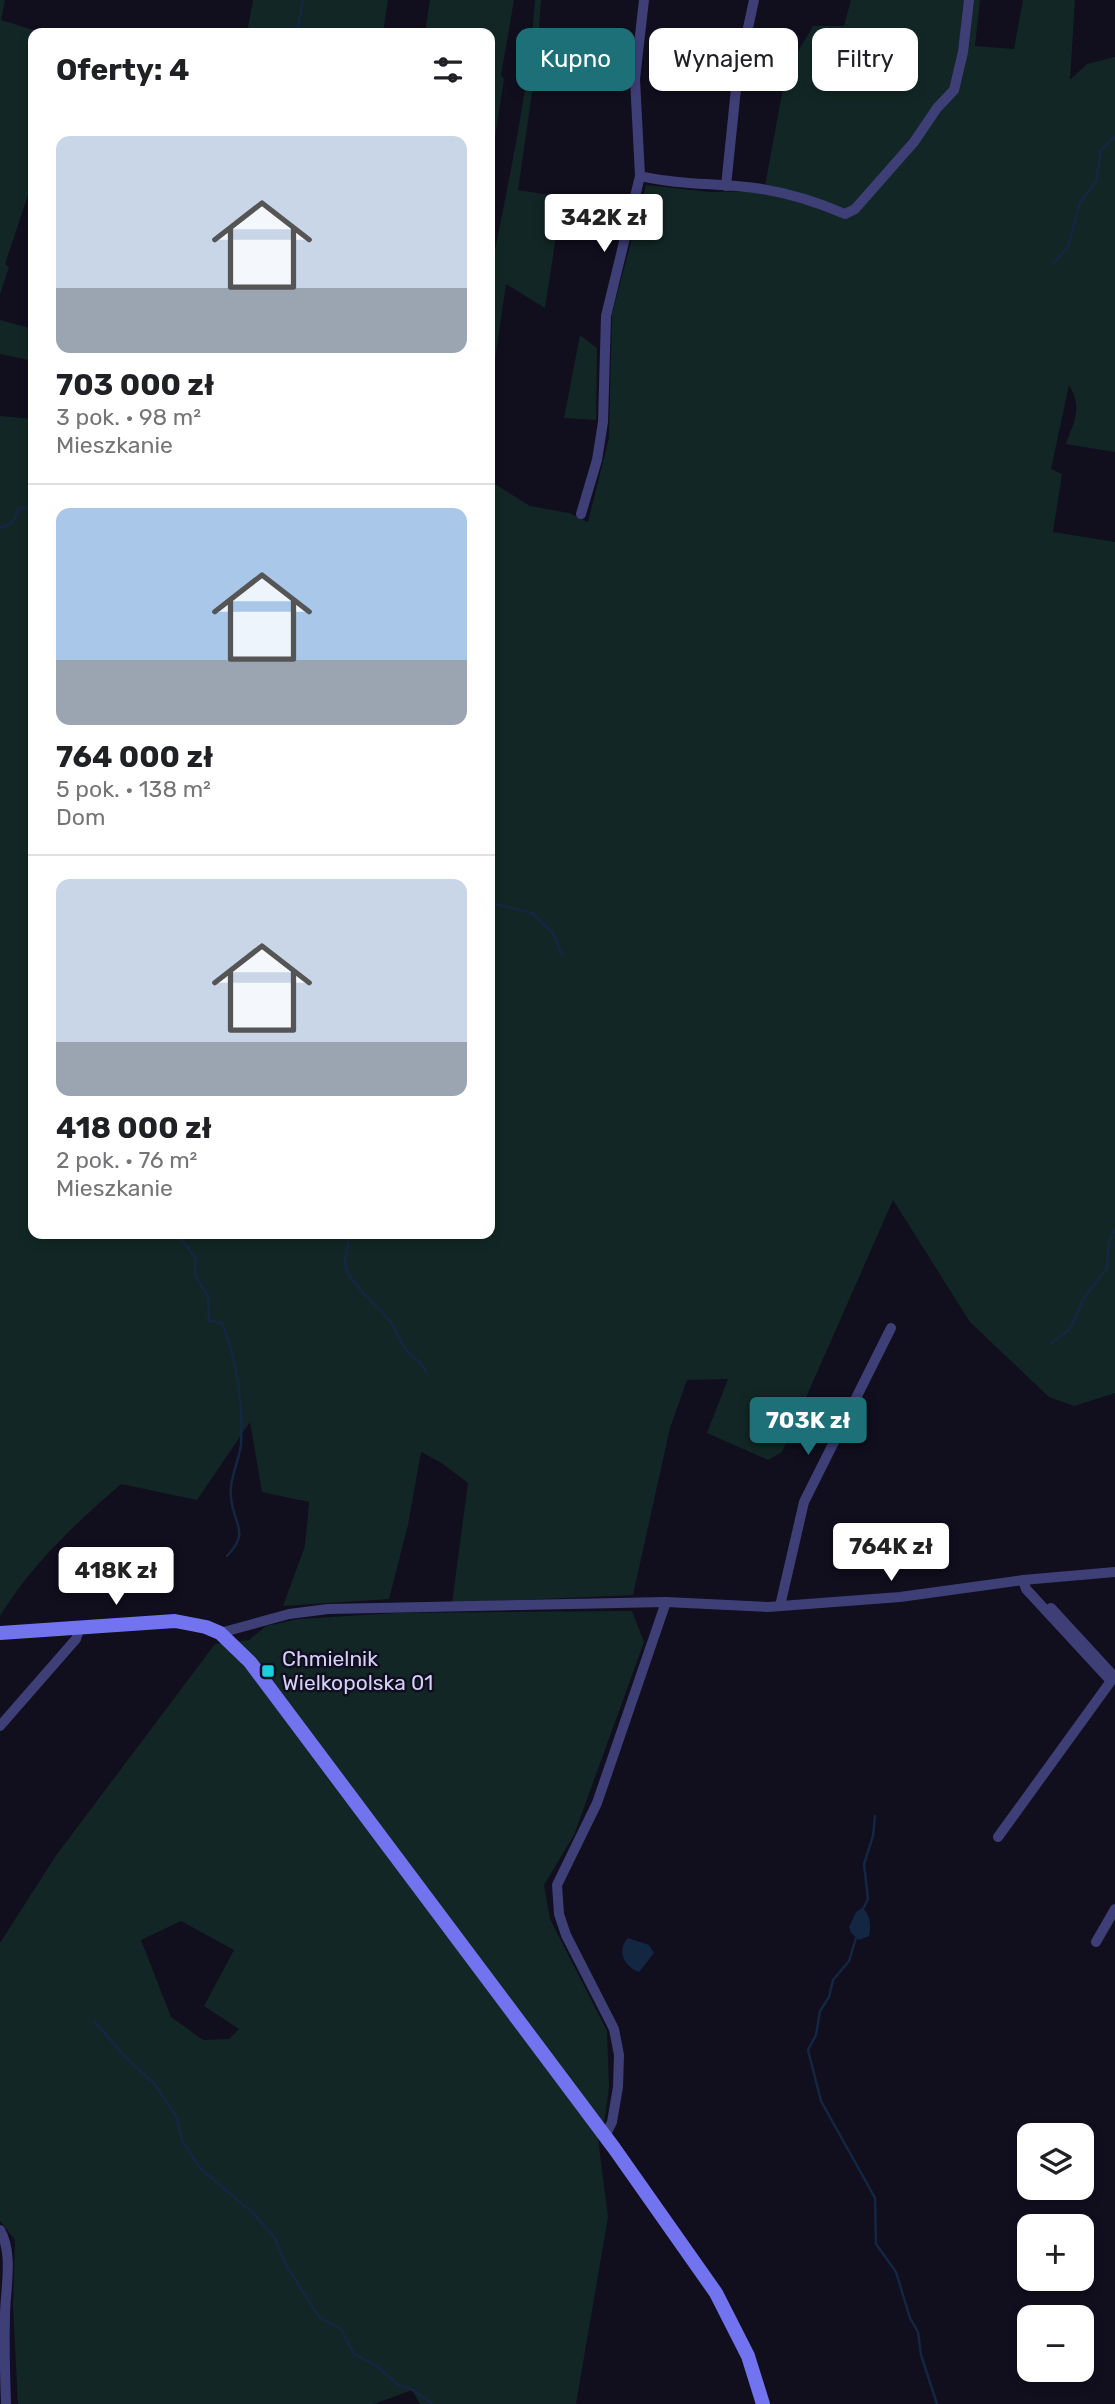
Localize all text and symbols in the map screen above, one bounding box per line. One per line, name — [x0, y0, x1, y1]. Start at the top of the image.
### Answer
chip: Kupno — [516, 28, 635, 91]
chip: Wynajem — [649, 28, 798, 91]
chip: Filtry — [812, 28, 918, 91]
icon: filters — [429, 51, 467, 89]
text: Oferty: 4 — [56, 52, 189, 88]
icon: home — [199, 182, 325, 308]
pin: 342K zł — [539, 194, 669, 254]
text: 342K zł — [561, 203, 647, 231]
text: 703 000 zł — [56, 367, 214, 403]
text: 3 pok. · 98 m² — [56, 403, 201, 431]
text: Mieszkanie — [56, 431, 173, 459]
icon: home — [199, 554, 325, 680]
text: 764 000 zł — [56, 739, 213, 775]
text: 5 pok. · 138 m² — [56, 775, 211, 803]
text: Dom — [56, 803, 106, 831]
icon: home — [199, 925, 325, 1051]
text: 418 000 zł — [56, 1110, 212, 1146]
text: 2 pok. · 76 m² — [56, 1146, 197, 1174]
text: Mieszkanie — [56, 1174, 173, 1202]
pin: 703K zł — [743, 1398, 873, 1457]
text: 703K zł — [766, 1406, 850, 1434]
pin: 764K zł — [826, 1524, 956, 1583]
text: 764K zł — [849, 1532, 933, 1560]
pin: 418K zł — [51, 1548, 181, 1607]
text: 418K zł — [75, 1556, 157, 1584]
place label: Chmielnik Wielkopolska 01 — [282, 1646, 433, 1695]
marker: Chmielnik Wielkopolska 01 — [260, 1663, 276, 1679]
map controls — [1017, 2123, 1094, 2382]
button: layers — [1017, 2123, 1094, 2200]
button: + — [1017, 2214, 1094, 2291]
button: − — [1017, 2305, 1094, 2382]

